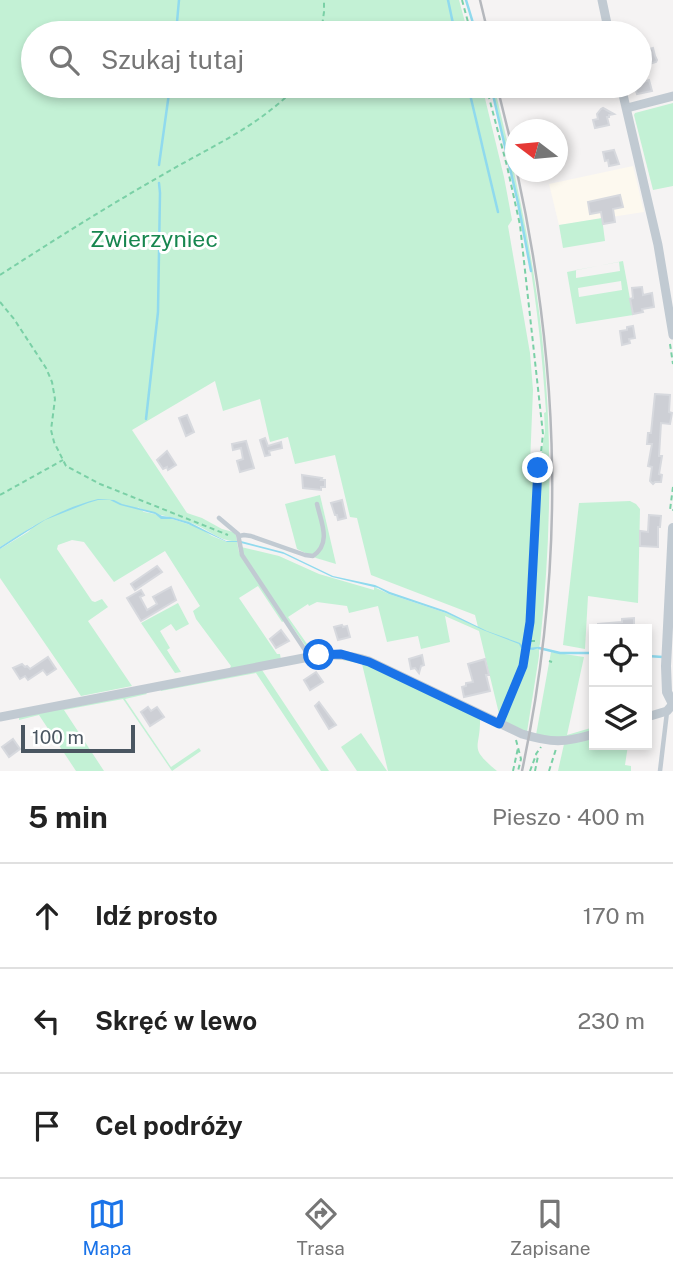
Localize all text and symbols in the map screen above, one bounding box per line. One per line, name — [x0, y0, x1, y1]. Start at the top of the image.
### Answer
search box — [21, 21, 652, 98]
icon: search — [45, 41, 83, 79]
text: Szukaj tutaj — [101, 44, 244, 75]
north arrow — [505, 119, 568, 182]
park label: Zwierzyniec — [90, 225, 218, 252]
route end — [522, 452, 553, 483]
map controls — [589, 624, 652, 750]
button: locate — [589, 624, 652, 687]
route start — [303, 639, 334, 670]
button: layers — [589, 687, 652, 750]
scale bar — [21, 722, 135, 754]
text: 100 m — [32, 726, 84, 748]
text: 5 min — [28, 799, 108, 835]
text: Pieszo · 400 m — [492, 803, 645, 830]
icon: ahead — [28, 897, 66, 935]
text: Idź prosto — [95, 900, 218, 931]
text: 170 m — [583, 902, 645, 929]
icon: left — [28, 1002, 66, 1040]
text: Skręć w lewo — [95, 1005, 257, 1036]
text: 230 m — [577, 1007, 645, 1034]
icon: arrive — [28, 1107, 66, 1145]
text: Cel podróży — [95, 1110, 243, 1141]
tab: Mapa — [83, 1195, 131, 1259]
tab: Trasa — [297, 1195, 345, 1259]
tab: Zapisane — [510, 1195, 590, 1259]

